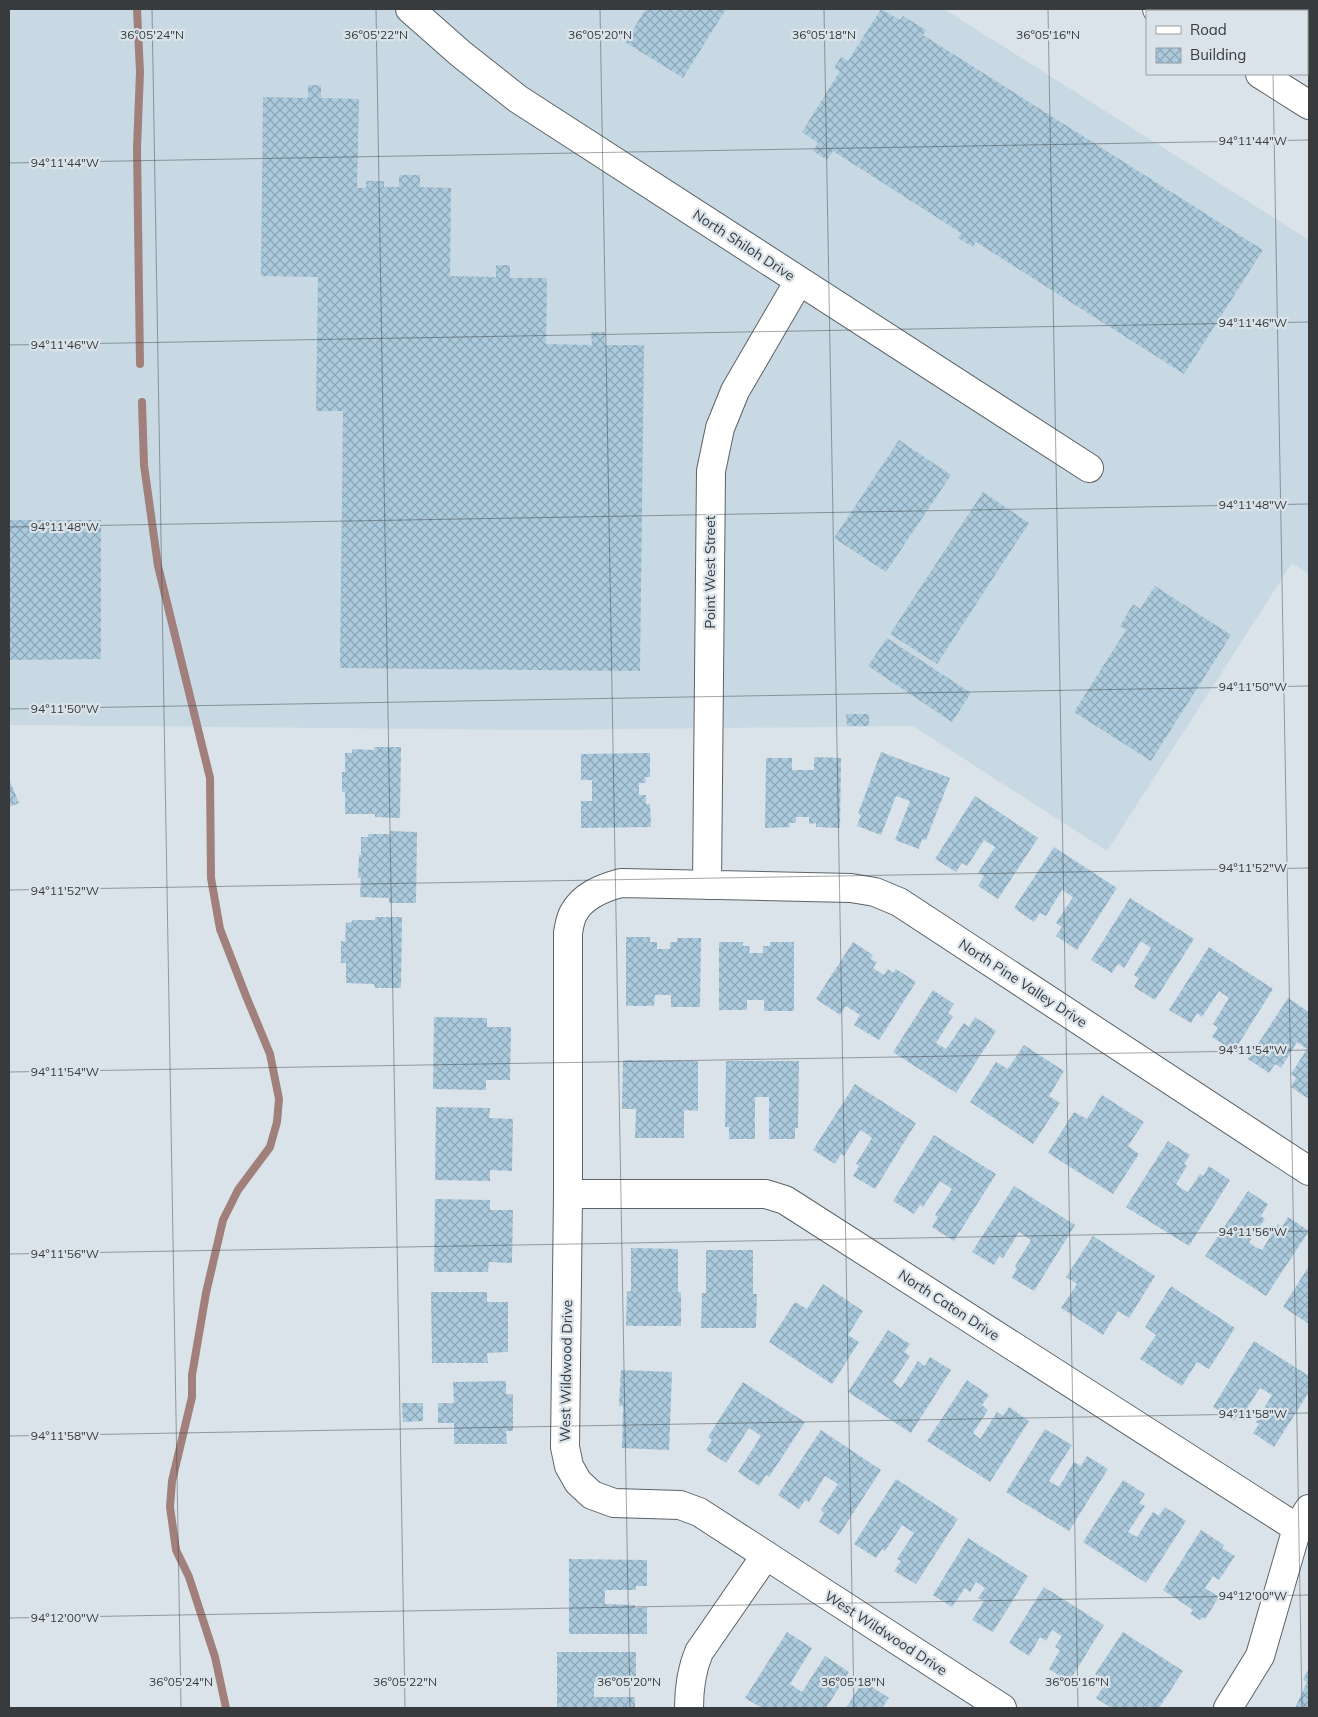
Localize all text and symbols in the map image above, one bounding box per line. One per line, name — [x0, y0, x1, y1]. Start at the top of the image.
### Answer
legend — [1146, 10, 1308, 75]
text: Road — [1190, 20, 1227, 39]
text: 36°05'24"N — [120, 27, 184, 42]
text: 36°05'22"N — [344, 27, 408, 42]
text: 36°05'20"N — [568, 27, 632, 42]
text: 36°05'18"N — [792, 27, 856, 42]
text: 36°05'16"N — [1016, 27, 1080, 42]
text: Building — [1190, 45, 1246, 64]
text: 94°11'44"W — [1219, 133, 1287, 148]
text: 94°11'44"W — [31, 155, 99, 170]
street label: North Shiloh Drive — [690, 205, 798, 285]
text: 94°11'46"W — [1219, 315, 1287, 330]
text: 94°11'46"W — [31, 337, 99, 352]
text: 94°11'48"W — [1219, 497, 1287, 512]
street label: Point West Street — [701, 515, 719, 629]
text: 94°11'48"W — [31, 519, 99, 534]
text: 94°11'50"W — [1219, 679, 1287, 694]
text: 94°11'50"W — [31, 701, 99, 716]
text: 94°11'52"W — [1219, 860, 1287, 875]
text: 94°11'52"W — [31, 883, 99, 898]
street label: North Pine Valley Drive — [956, 935, 1090, 1031]
text: 94°11'54"W — [1219, 1042, 1287, 1057]
text: 94°11'54"W — [31, 1064, 99, 1079]
text: 94°11'56"W — [1219, 1224, 1287, 1239]
text: 94°11'56"W — [31, 1246, 99, 1261]
street label: North Caton Drive — [895, 1266, 1003, 1344]
street label: West Wildwood Drive — [556, 1300, 576, 1442]
text: 94°11'58"W — [1219, 1406, 1287, 1421]
text: 94°11'58"W — [31, 1428, 99, 1443]
street label: West Wildwood Drive — [821, 1587, 951, 1679]
text: 94°12'00"W — [1219, 1588, 1287, 1603]
text: 94°12'00"W — [31, 1610, 99, 1625]
text: 36°05'24"N — [149, 1674, 213, 1689]
text: 36°05'22"N — [373, 1674, 437, 1689]
text: 36°05'20"N — [597, 1674, 661, 1689]
text: 36°05'18"N — [821, 1674, 885, 1689]
text: 36°05'16"N — [1045, 1674, 1109, 1689]

